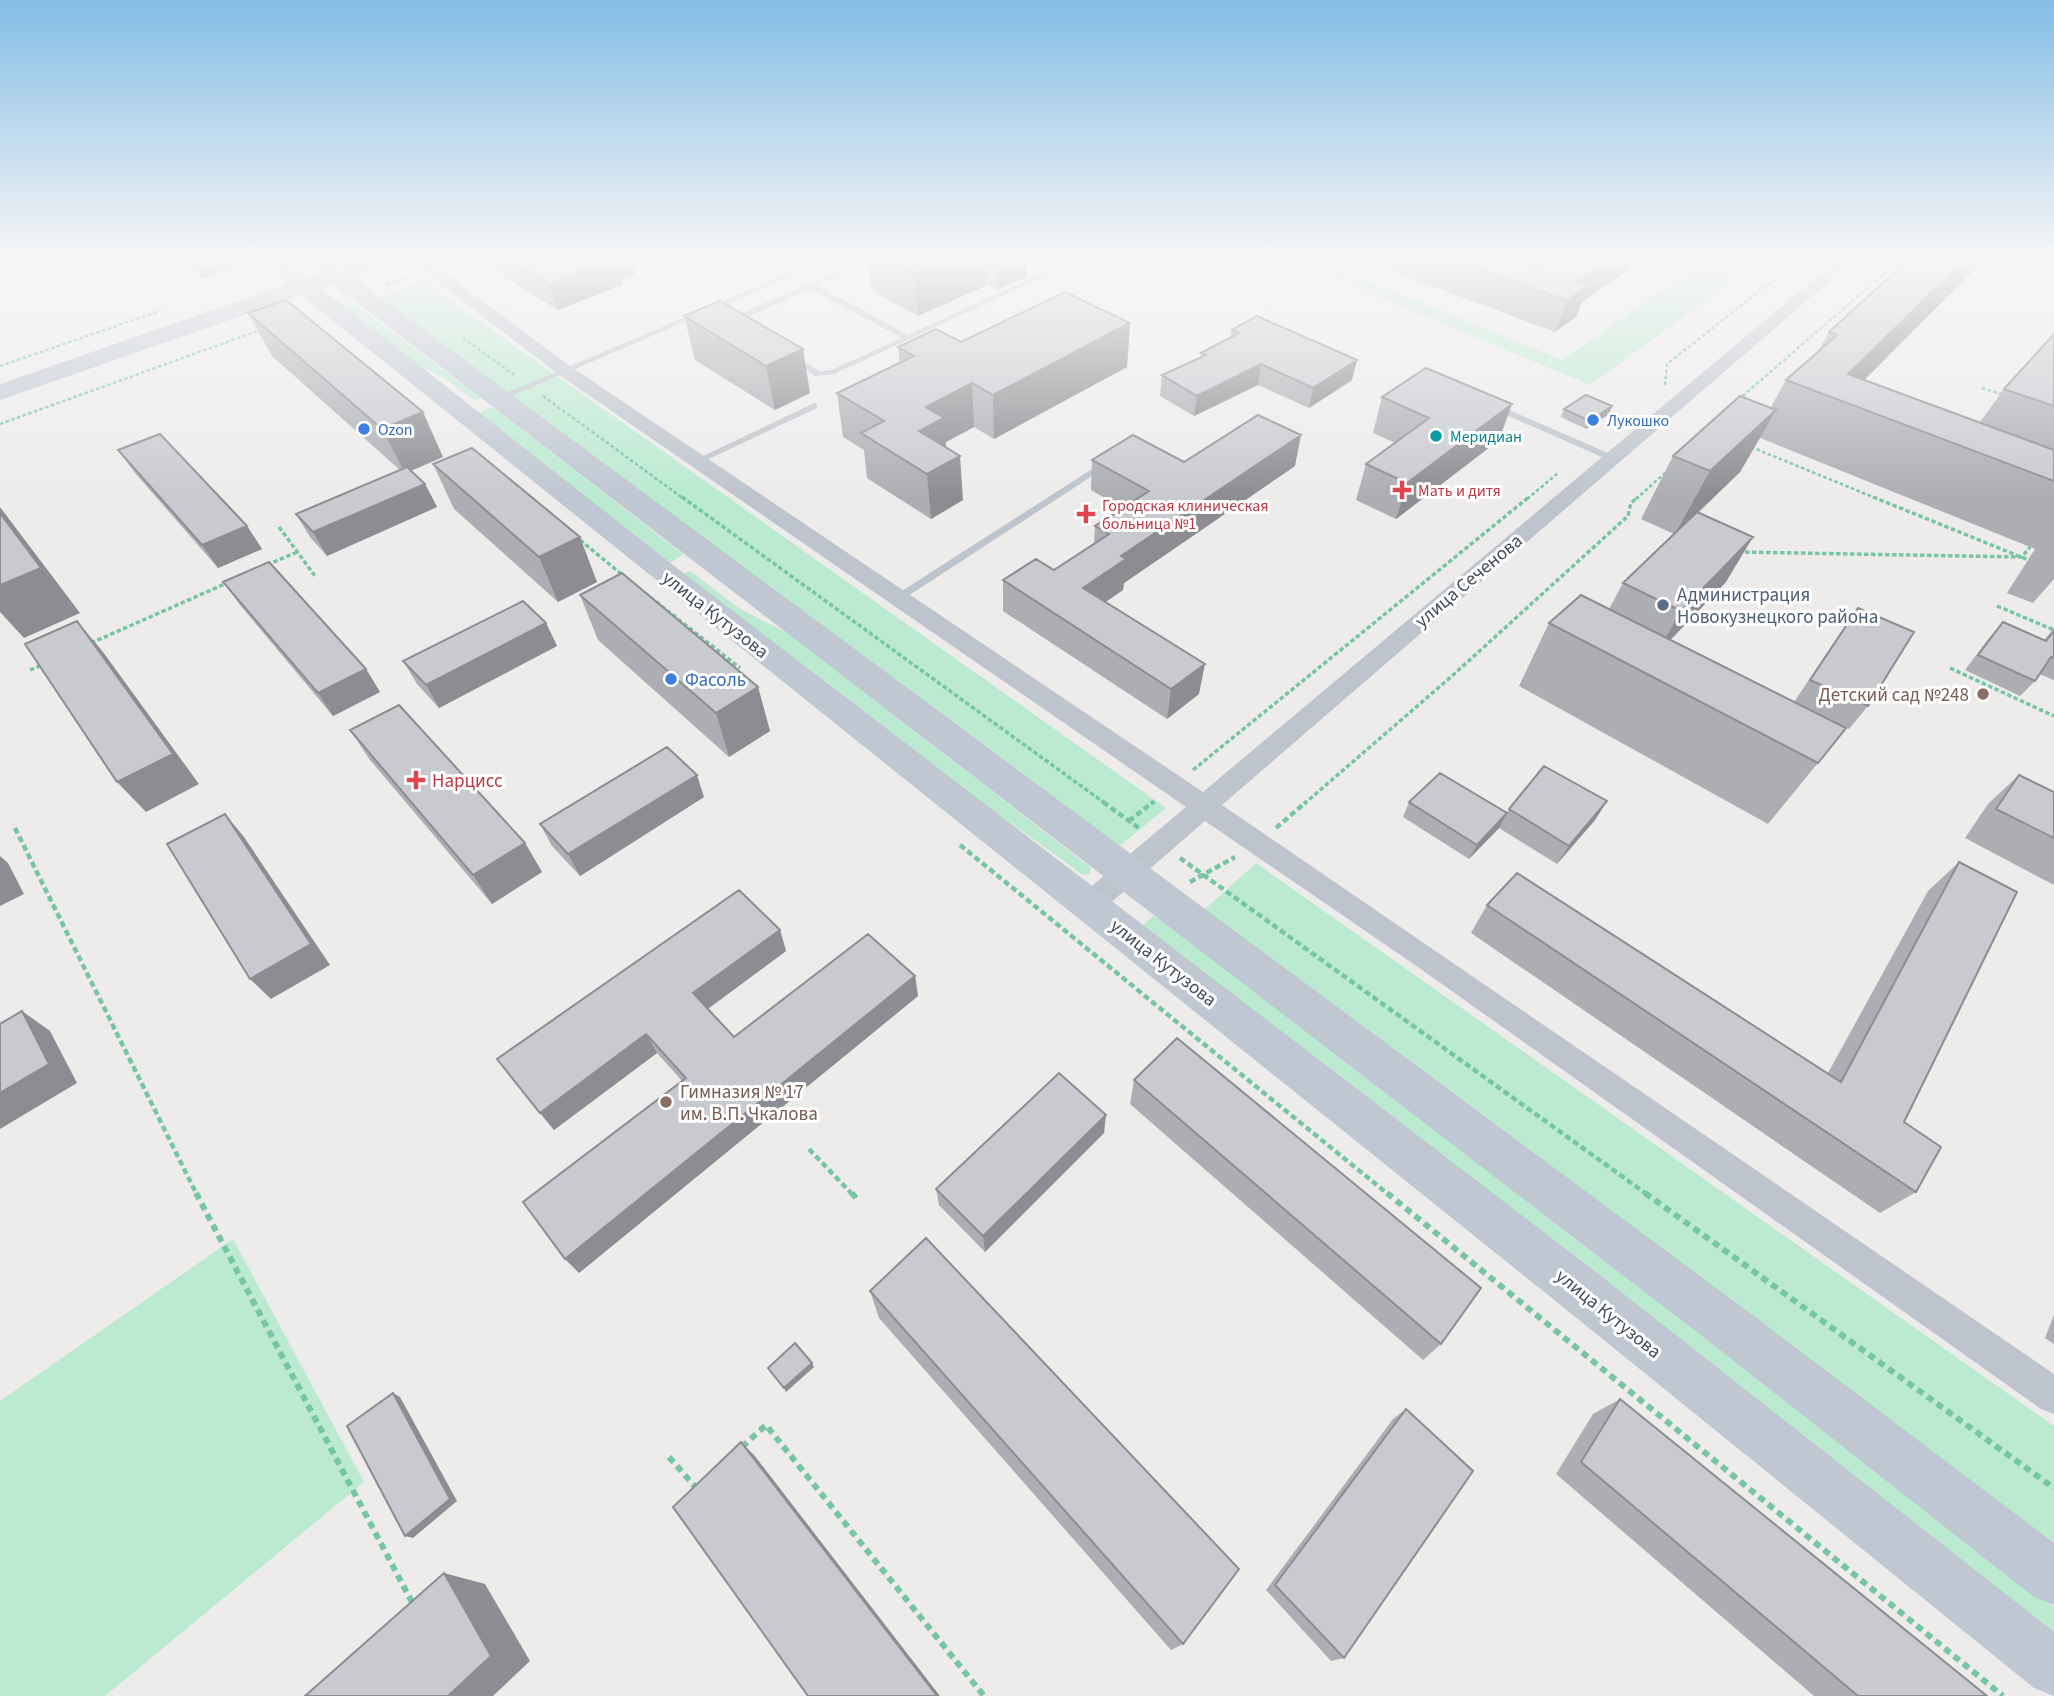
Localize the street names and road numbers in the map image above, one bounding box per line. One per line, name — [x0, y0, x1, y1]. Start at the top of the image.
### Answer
street label: улица Сеченова — [1409, 528, 1529, 634]
street label: улица Кутузова — [656, 565, 774, 665]
street label: улица Кутузова — [1104, 913, 1222, 1013]
street label: улица Кутузова — [1550, 1263, 1667, 1365]

